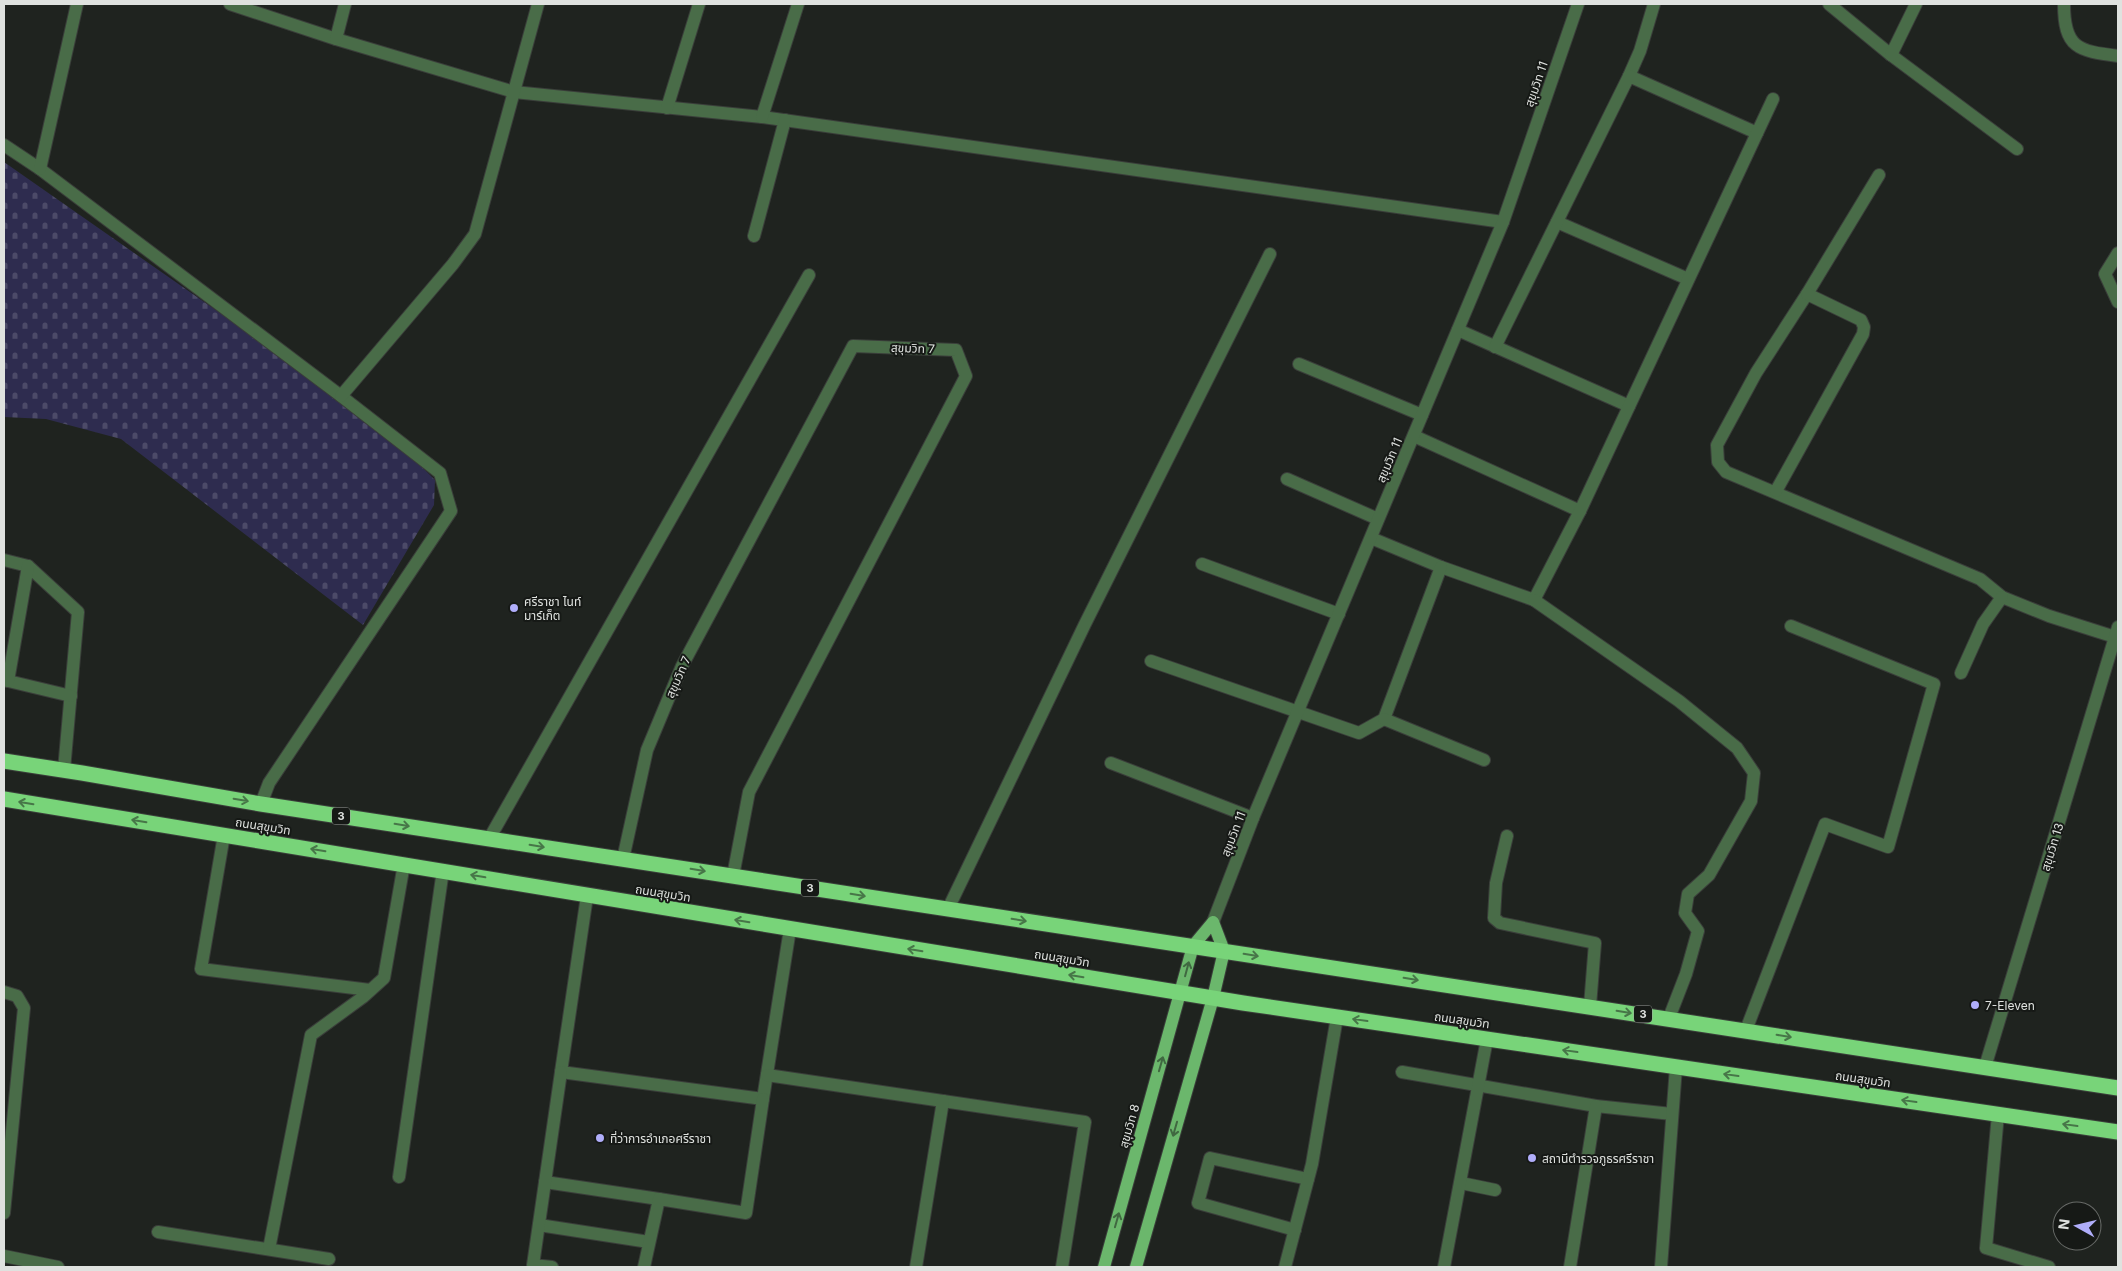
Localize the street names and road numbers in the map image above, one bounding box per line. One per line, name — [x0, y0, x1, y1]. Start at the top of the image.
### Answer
street label: สุขุมวิท 11 — [1521, 59, 1551, 109]
street label: สุขุมวิท 7 — [891, 340, 936, 356]
street label: สุขุมวิท 11 — [1373, 435, 1405, 485]
street label: สุขุมวิท 7 — [662, 654, 694, 700]
road number: 3 — [332, 808, 350, 824]
street label: สุขุมวิท 11 — [1218, 809, 1248, 859]
street label: ถนนสุขุมวิท — [234, 814, 292, 838]
street label: สุขุมวิท 13 — [2038, 821, 2066, 873]
road number: 3 — [801, 880, 819, 896]
street label: ถนนสุขุมวิท — [634, 881, 692, 905]
street label: ถนนสุขุมวิท — [1033, 946, 1091, 970]
road number: 3 — [1634, 1006, 1652, 1022]
street label: ถนนสุขุมวิท — [1433, 1009, 1491, 1031]
street label: ถนนสุขุมวิท — [1834, 1068, 1892, 1090]
street label: สุขุมวิท 8 — [1116, 1102, 1142, 1150]

